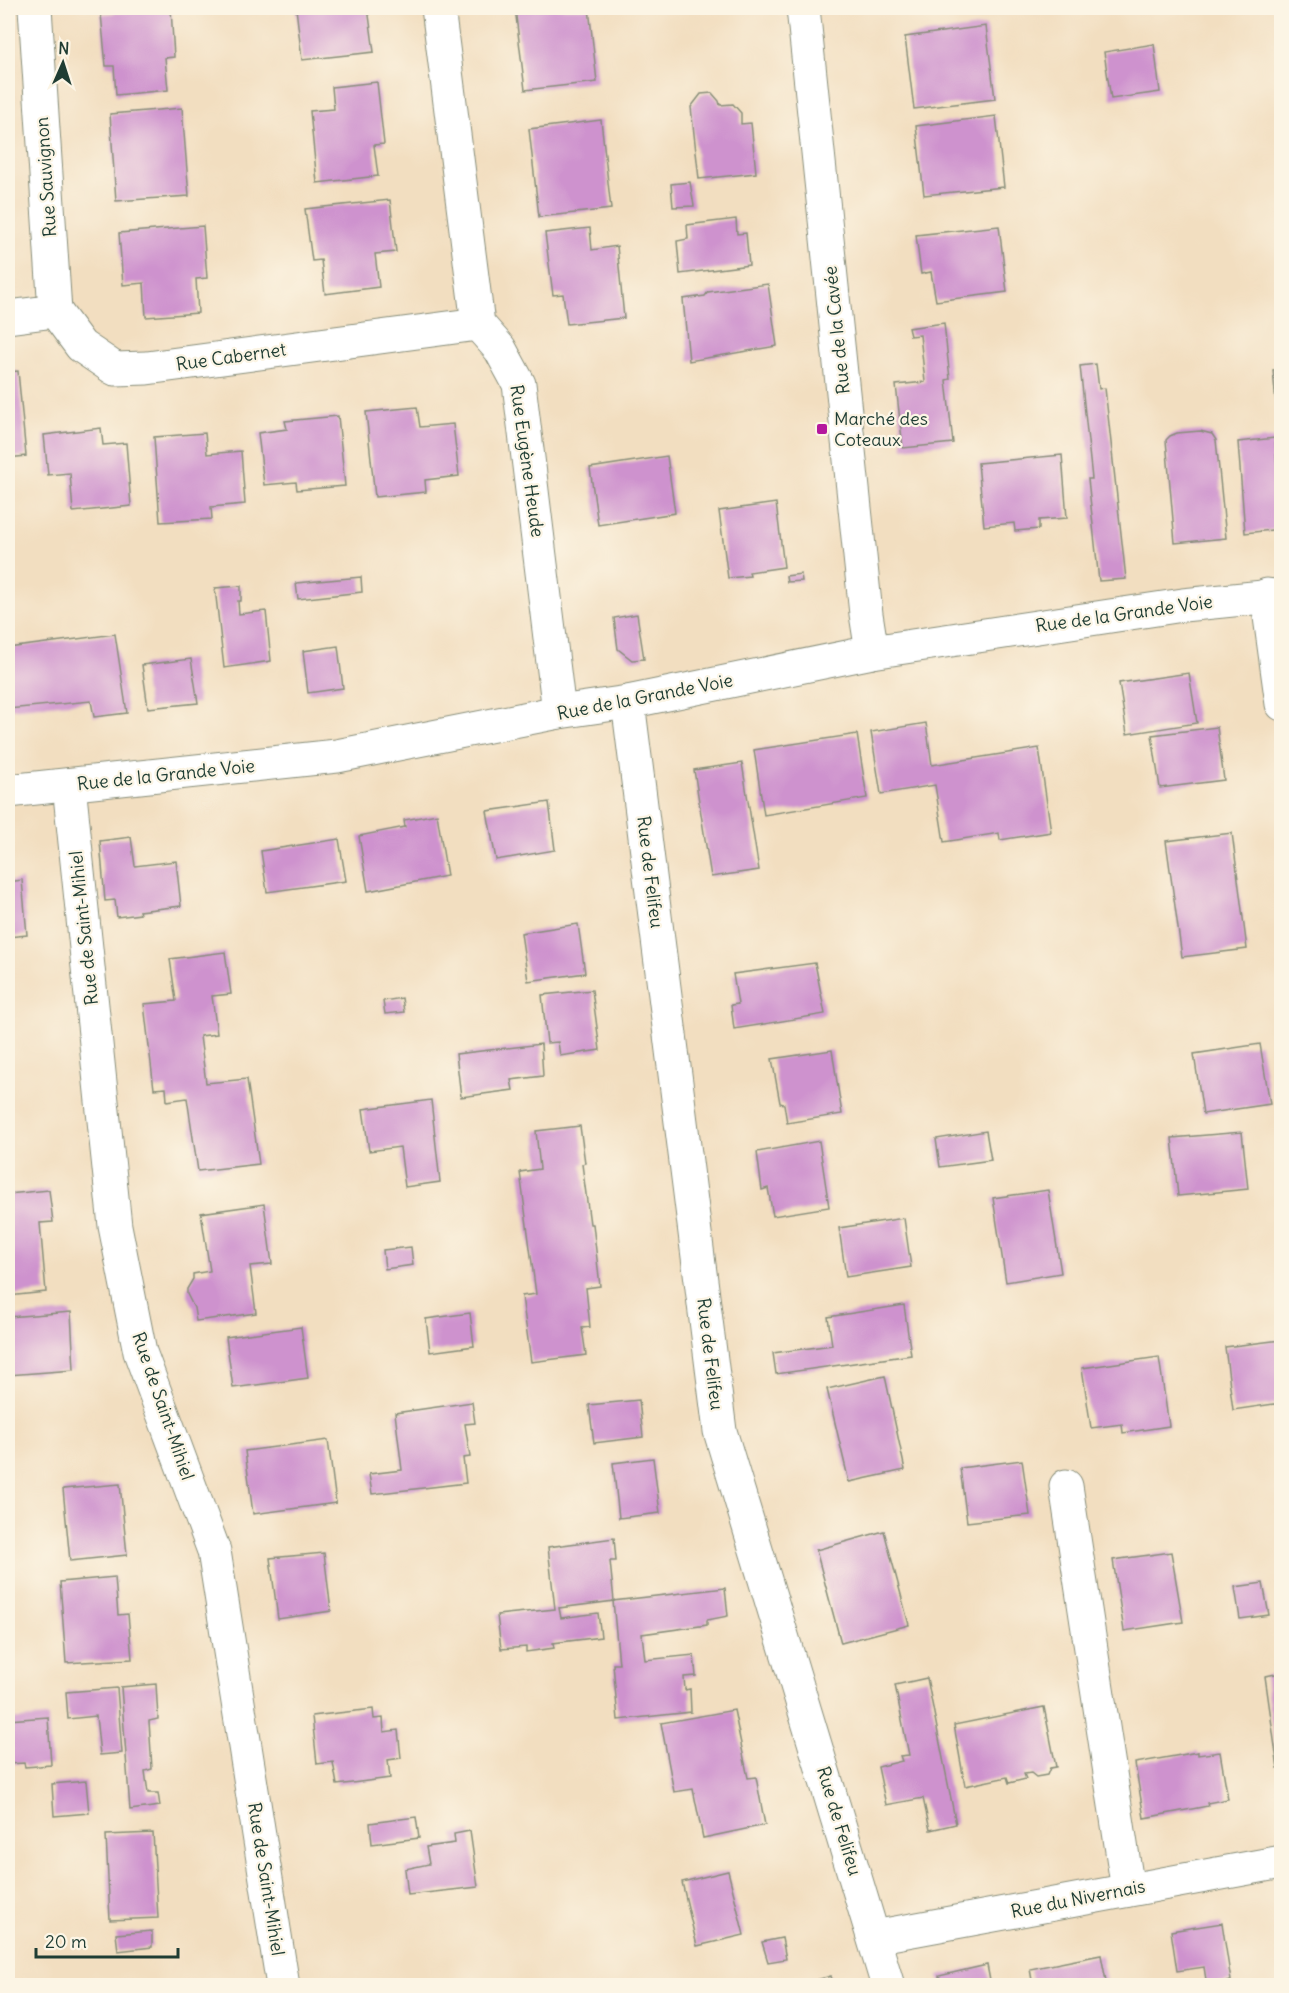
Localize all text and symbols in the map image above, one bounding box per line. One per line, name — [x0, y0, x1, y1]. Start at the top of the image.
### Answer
north arrow — [33, 33, 93, 93]
text: N — [58, 38, 70, 58]
street label: Rue Sauvignon — [30, 116, 61, 238]
street label: Rue de la Cavée — [818, 265, 855, 395]
street label: Rue Cabernet — [174, 337, 287, 376]
street label: Rue Eugène Heude — [505, 383, 550, 539]
place label: Marché des Coteaux — [834, 407, 928, 451]
marker: Marché des Coteaux — [815, 422, 829, 436]
street label: Rue de la Grande Voie — [1034, 590, 1214, 637]
street label: Rue de la Grande Voie — [555, 668, 735, 725]
street label: Rue de la Grande Voie — [76, 754, 256, 795]
street label: Rue de Felifeu — [632, 815, 669, 929]
street label: Rue de Saint-Mihiel — [64, 850, 103, 1006]
street label: Rue de Felifeu — [692, 1297, 729, 1411]
street label: Rue de Saint-Mihiel — [127, 1329, 200, 1483]
street label: Rue de Felifeu — [812, 1764, 867, 1878]
street label: Rue de Saint-Mihiel — [243, 1801, 290, 1957]
street label: Rue du Nivernais — [1009, 1874, 1147, 1923]
scale bar — [36, 1921, 178, 1959]
text: 20 m — [45, 1930, 87, 1953]

